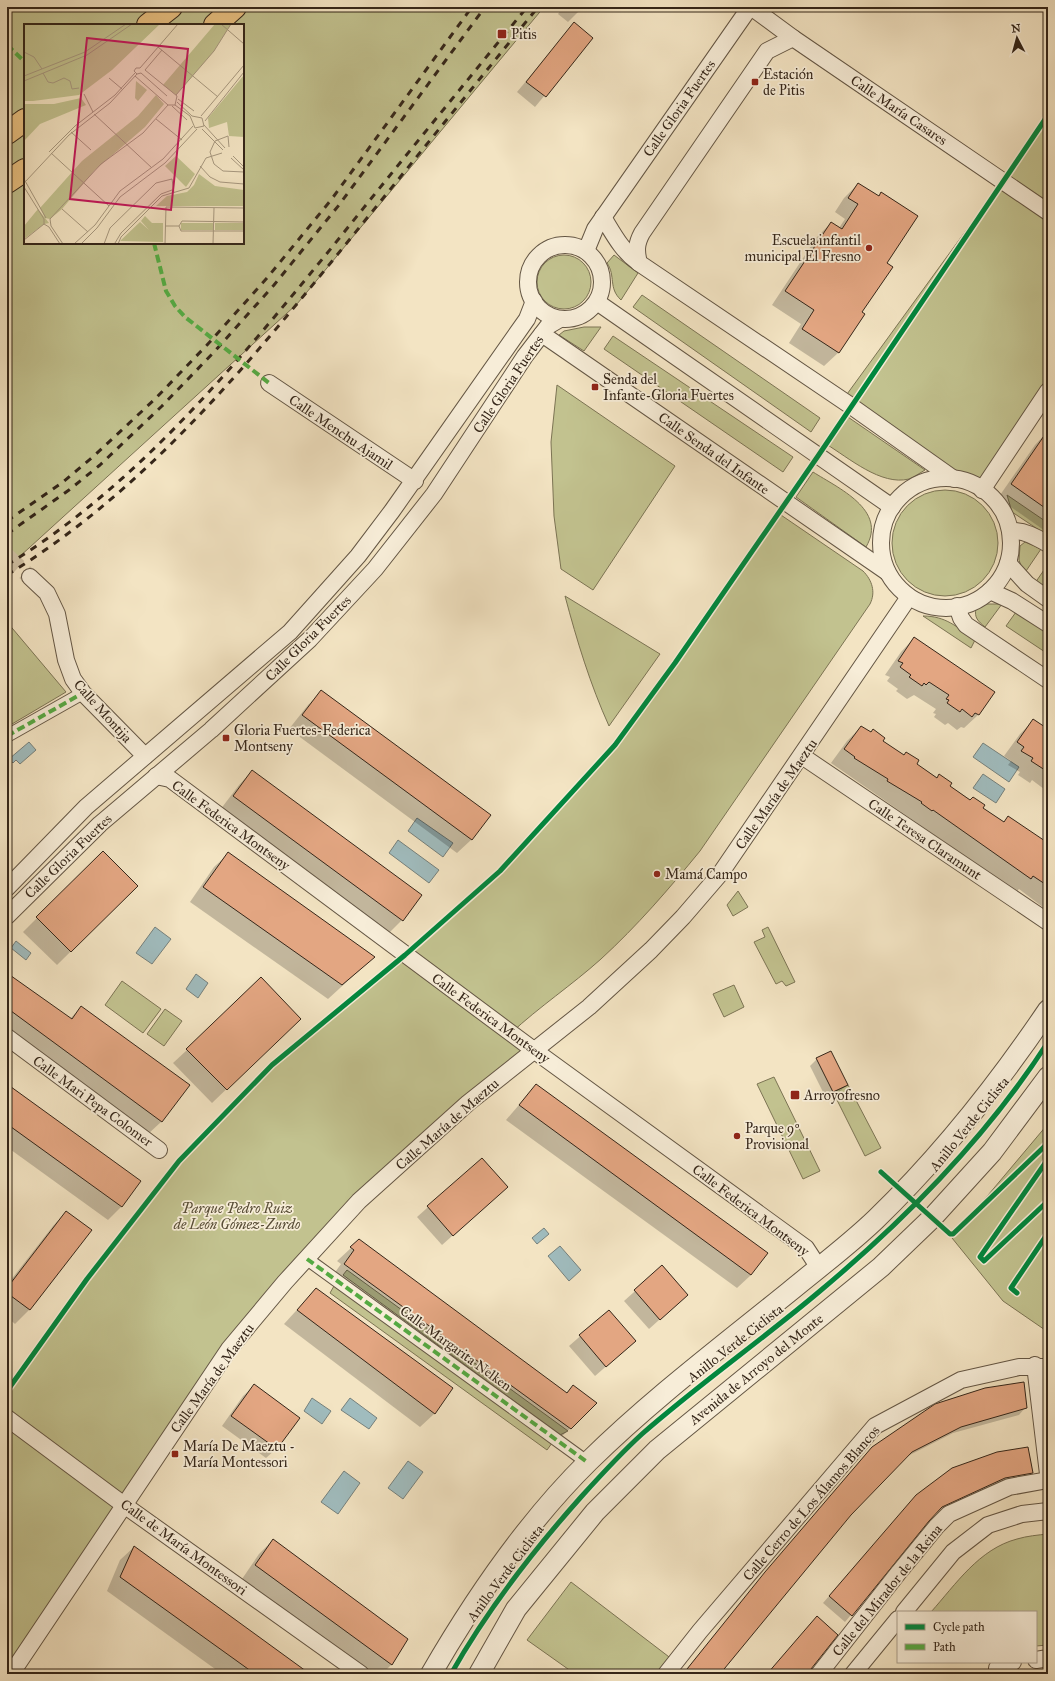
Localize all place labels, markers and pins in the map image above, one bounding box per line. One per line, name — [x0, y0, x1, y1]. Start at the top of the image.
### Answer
place label: Pitis — [511, 26, 537, 43]
marker: Pitis — [496, 28, 508, 40]
place label: Estación de Pitis — [763, 66, 814, 99]
marker: Estación de Pitis — [750, 77, 760, 87]
place label: Escuela infantil municipal El Fresno — [745, 232, 861, 265]
marker: Escuela infantil municipal El Fresno — [864, 243, 874, 253]
place label: Senda del Infante-Gloria Fuertes — [603, 371, 734, 404]
marker: Senda del Infante-Gloria Fuertes — [590, 382, 600, 392]
place label: Gloria Fuertes-Federica Montseny — [234, 722, 371, 755]
marker: Gloria Fuertes-Federica Montseny — [221, 733, 231, 743]
place label: Mamá Campo — [665, 866, 747, 883]
marker: Mamá Campo — [652, 869, 662, 879]
place label: Arroyofresno — [803, 1087, 880, 1104]
marker: Arroyofresno — [789, 1089, 801, 1101]
place label: Parque 9º Provisional — [745, 1120, 809, 1153]
marker: Parque 9º Provisional — [732, 1131, 742, 1141]
place label: María De Maeztu - María Montessori — [183, 1438, 295, 1471]
marker: María De Maeztu - María Montessori — [170, 1449, 180, 1459]

